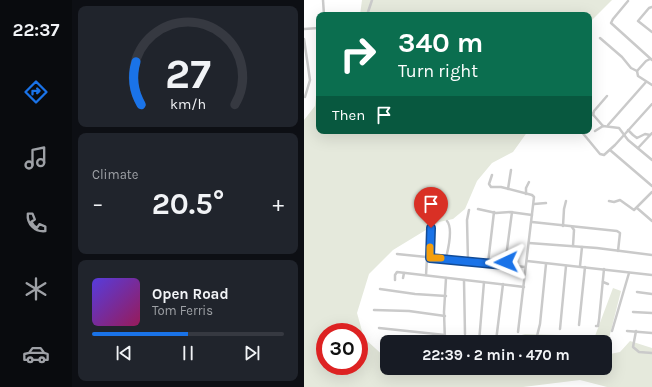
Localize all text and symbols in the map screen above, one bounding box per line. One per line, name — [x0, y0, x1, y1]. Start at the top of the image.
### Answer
text: 22:37 — [13, 19, 59, 41]
text: 340 m — [398, 26, 483, 59]
icon: right — [332, 28, 384, 80]
text: 27 — [165, 49, 211, 97]
text: Turn right — [398, 60, 478, 82]
icon: directions — [22, 78, 50, 106]
text: km/h — [170, 95, 206, 112]
icon: arrive — [373, 104, 395, 126]
text: Then — [332, 106, 365, 124]
icon: music — [22, 144, 50, 172]
text: Climate — [92, 167, 138, 182]
text: 20.5° — [152, 186, 224, 222]
pin — [414, 187, 448, 228]
text: − — [92, 191, 104, 217]
text: + — [272, 191, 284, 217]
icon: arrive — [420, 193, 442, 215]
icon: phone — [22, 209, 50, 237]
position arrow — [485, 241, 527, 283]
icon: climate — [22, 275, 50, 303]
text: Open Road — [152, 285, 229, 303]
text: Tom Ferris — [152, 303, 213, 318]
speed limit sign: 30 — [316, 323, 368, 375]
icon: car — [22, 340, 50, 368]
icon: previous — [113, 342, 135, 364]
icon: pause — [177, 342, 199, 364]
icon: next — [241, 342, 263, 364]
text: 22:39 · 2 min · 470 m — [422, 346, 570, 364]

